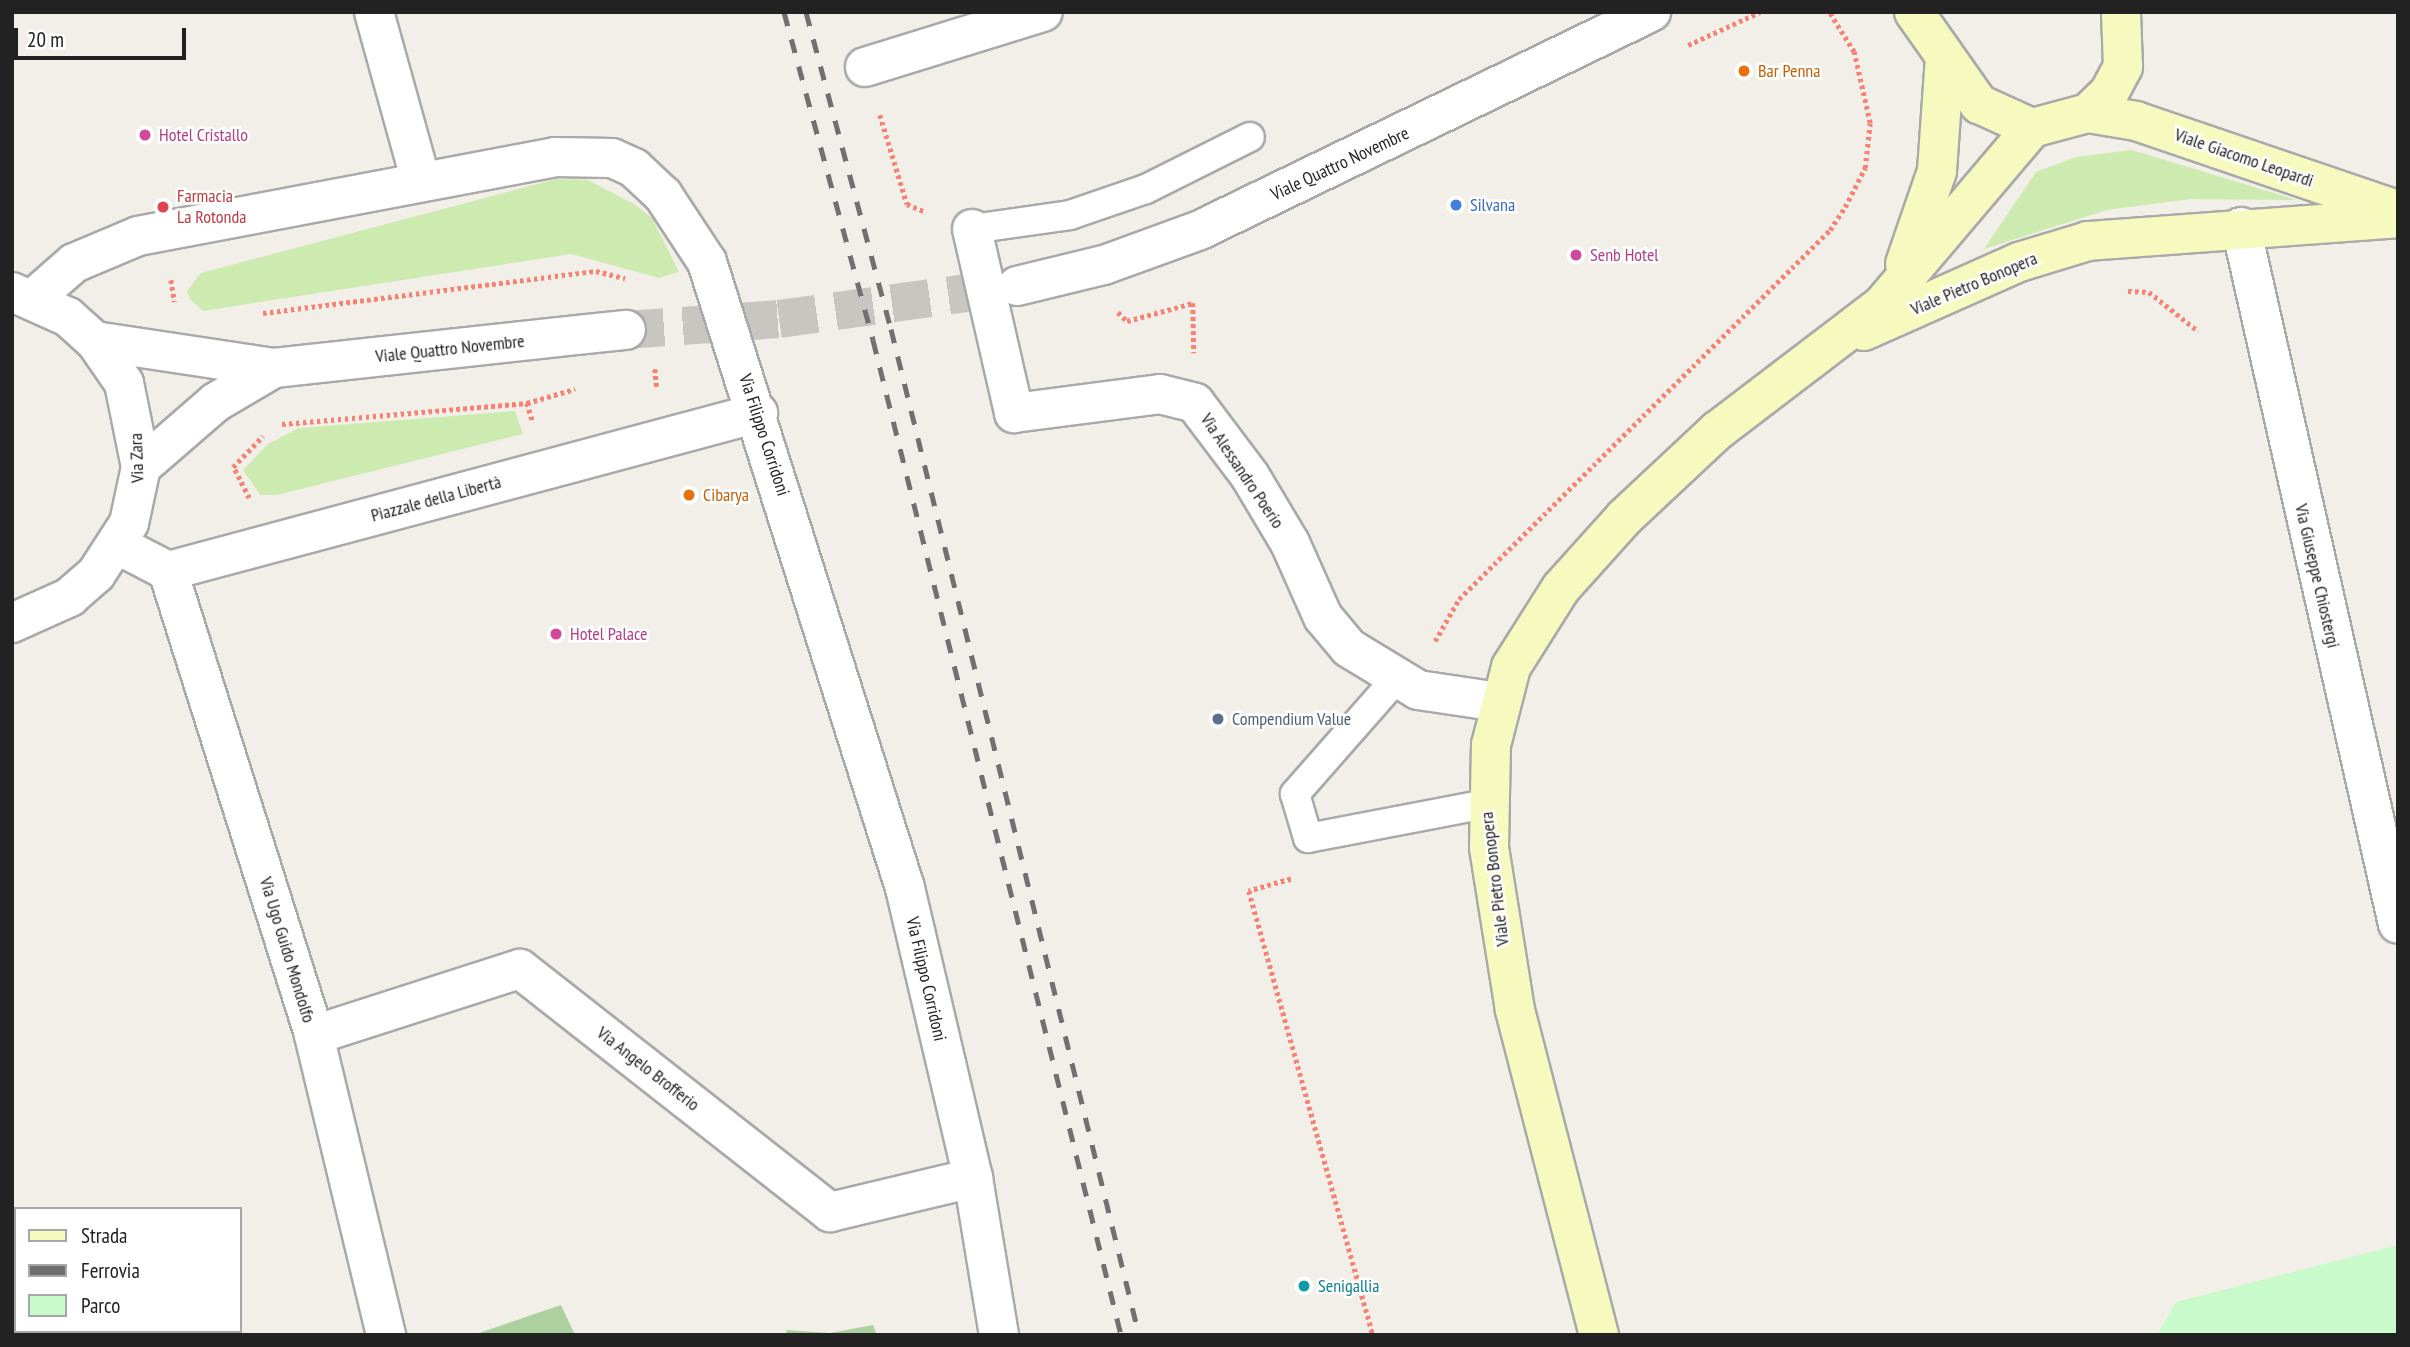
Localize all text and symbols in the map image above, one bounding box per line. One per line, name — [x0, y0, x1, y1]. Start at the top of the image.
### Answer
scale bar — [18, 14, 189, 58]
text: 20 m — [27, 26, 64, 53]
place label: Bar Penna — [1758, 60, 1820, 82]
marker: Bar Penna — [1736, 63, 1752, 79]
street label: Viale Quattro Novembre — [1268, 123, 1412, 205]
place label: Hotel Cristallo — [159, 124, 248, 146]
street label: Viale Giacomo Leopardi — [2172, 124, 2316, 192]
marker: Hotel Cristallo — [137, 127, 153, 143]
place label: Farmacia La Rotonda — [177, 186, 246, 228]
place label: Silvana — [1470, 194, 1515, 216]
marker: Silvana — [1448, 197, 1464, 213]
marker: Farmacia La Rotonda — [155, 199, 171, 215]
place label: Senb Hotel — [1590, 244, 1659, 266]
marker: Senb Hotel — [1568, 247, 1584, 263]
street label: Viale Pietro Bonopera — [1908, 248, 2040, 320]
street label: Viale Quattro Novembre — [374, 330, 526, 368]
street label: Via Filippo Corridoni — [734, 371, 794, 499]
street label: Via Alessandro Poerio — [1195, 409, 1289, 533]
street label: Via Zara — [125, 433, 149, 483]
street label: Piazzale della Libertà — [369, 471, 503, 527]
place label: Cibarya — [703, 484, 749, 506]
marker: Cibarya — [681, 487, 697, 503]
street label: Via Giuseppe Chiostergi — [2290, 502, 2344, 650]
place label: Hotel Palace — [570, 623, 647, 645]
marker: Hotel Palace — [548, 626, 564, 642]
place label: Compendium Value — [1232, 708, 1352, 730]
marker: Compendium Value — [1210, 711, 1226, 727]
street label: Viale Pietro Bonopera — [1476, 811, 1514, 947]
street label: Via Ugo Guido Mondolfo — [255, 875, 319, 1025]
street label: Via Filippo Corridoni — [901, 915, 951, 1043]
street label: Via Angelo Brofferio — [592, 1022, 704, 1116]
legend — [14, 1207, 242, 1333]
text: Strada — [81, 1222, 127, 1249]
text: Ferrovia — [81, 1257, 140, 1284]
place label: Senigallia — [1318, 1275, 1379, 1297]
marker: Senigallia — [1296, 1278, 1312, 1294]
text: Parco — [81, 1292, 120, 1319]

